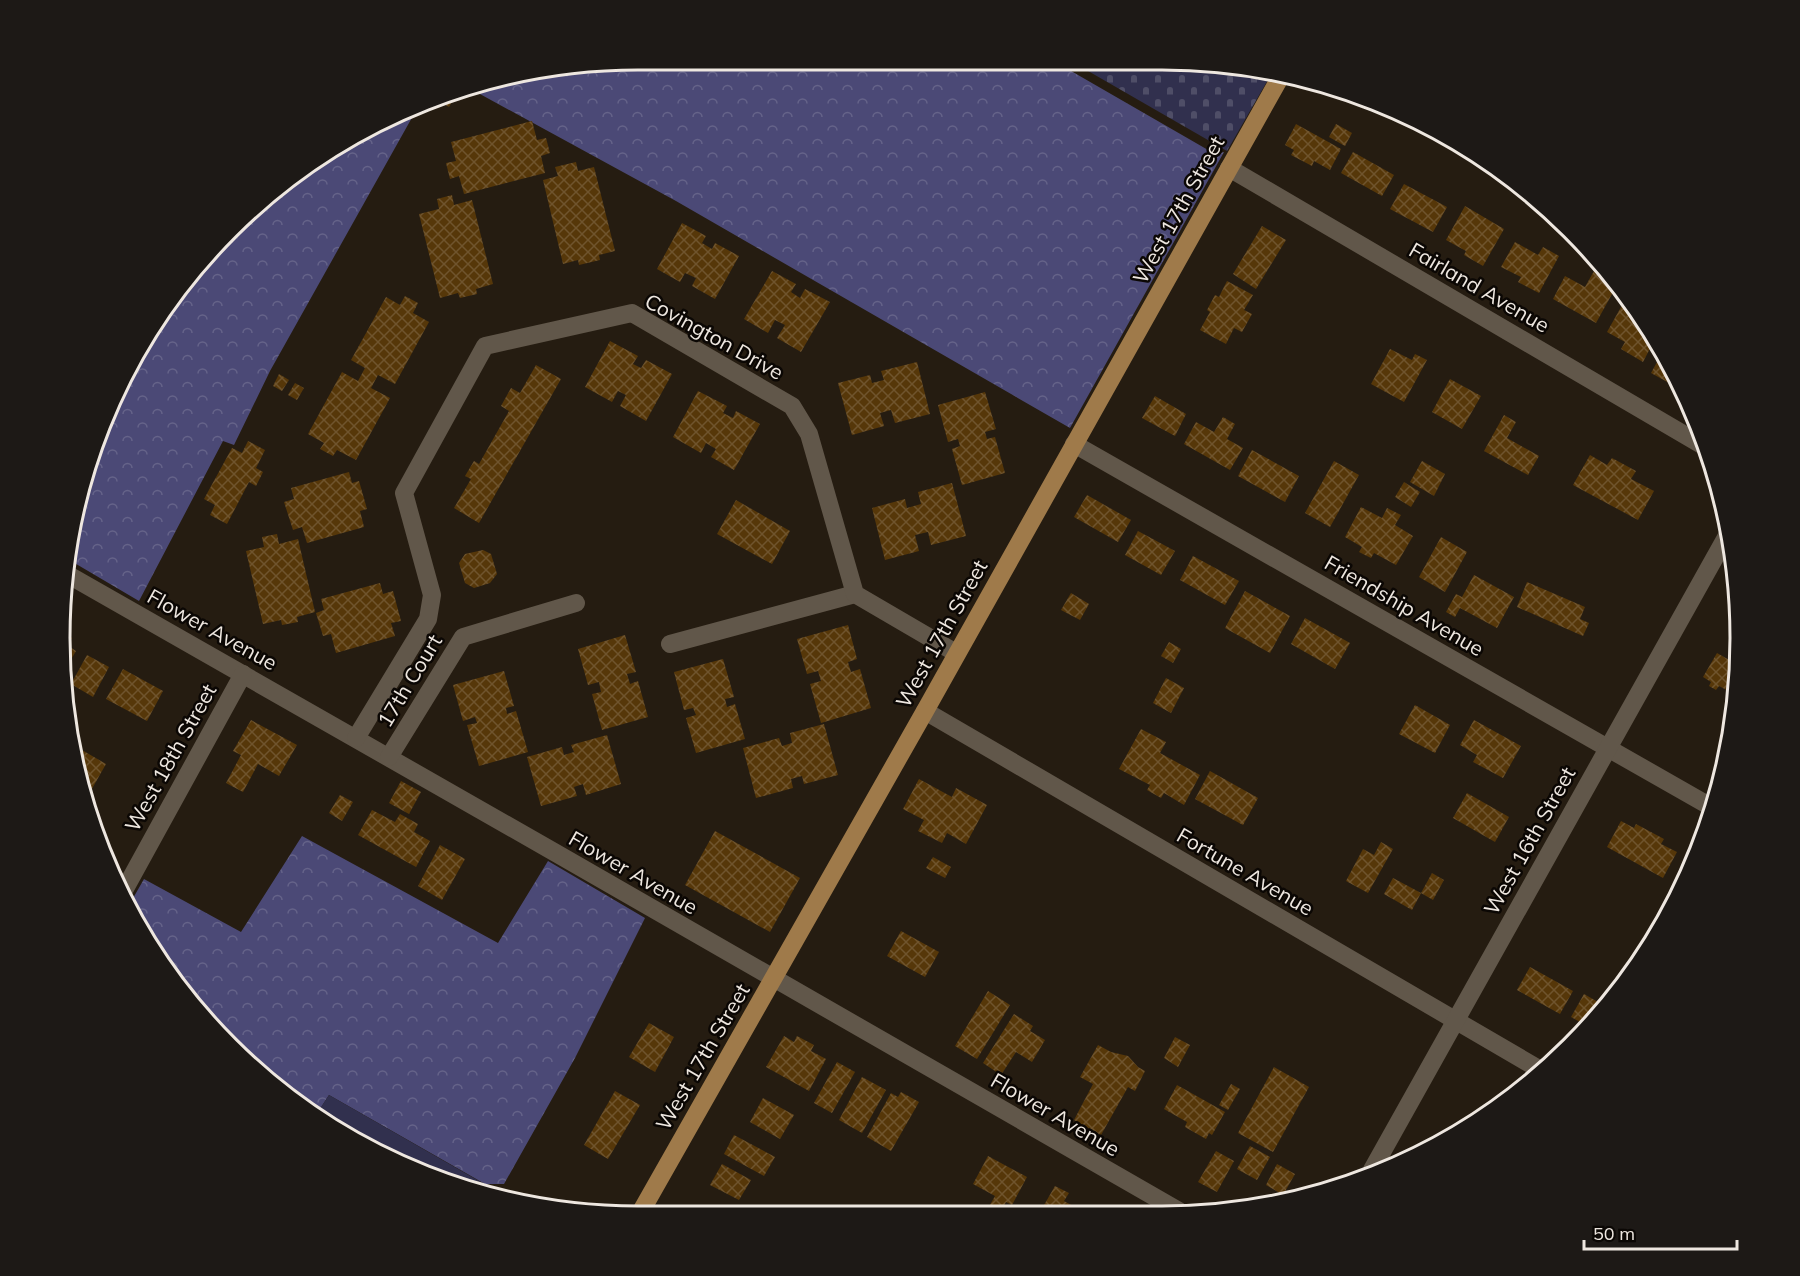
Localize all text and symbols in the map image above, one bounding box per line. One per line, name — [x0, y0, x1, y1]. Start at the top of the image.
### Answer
street label: West 17th Street — [1127, 131, 1230, 288]
street label: Fairland Avenue — [1405, 236, 1554, 338]
street label: Covington Drive — [641, 287, 788, 385]
street label: Friendship Avenue — [1320, 549, 1489, 661]
street label: West 17th Street — [890, 555, 993, 712]
street label: Flower Avenue — [143, 583, 282, 676]
street label: 17th Court — [371, 629, 447, 732]
street label: West 18th Street — [119, 679, 222, 836]
street label: West 16th Street — [1478, 762, 1581, 919]
street label: Fortune Avenue — [1173, 822, 1318, 921]
street label: Flower Avenue — [564, 825, 703, 919]
street label: West 17th Street — [650, 979, 755, 1134]
street label: Flower Avenue — [986, 1067, 1125, 1161]
scale bar — [1584, 1213, 1737, 1251]
text: 50 m — [1593, 1222, 1635, 1245]

